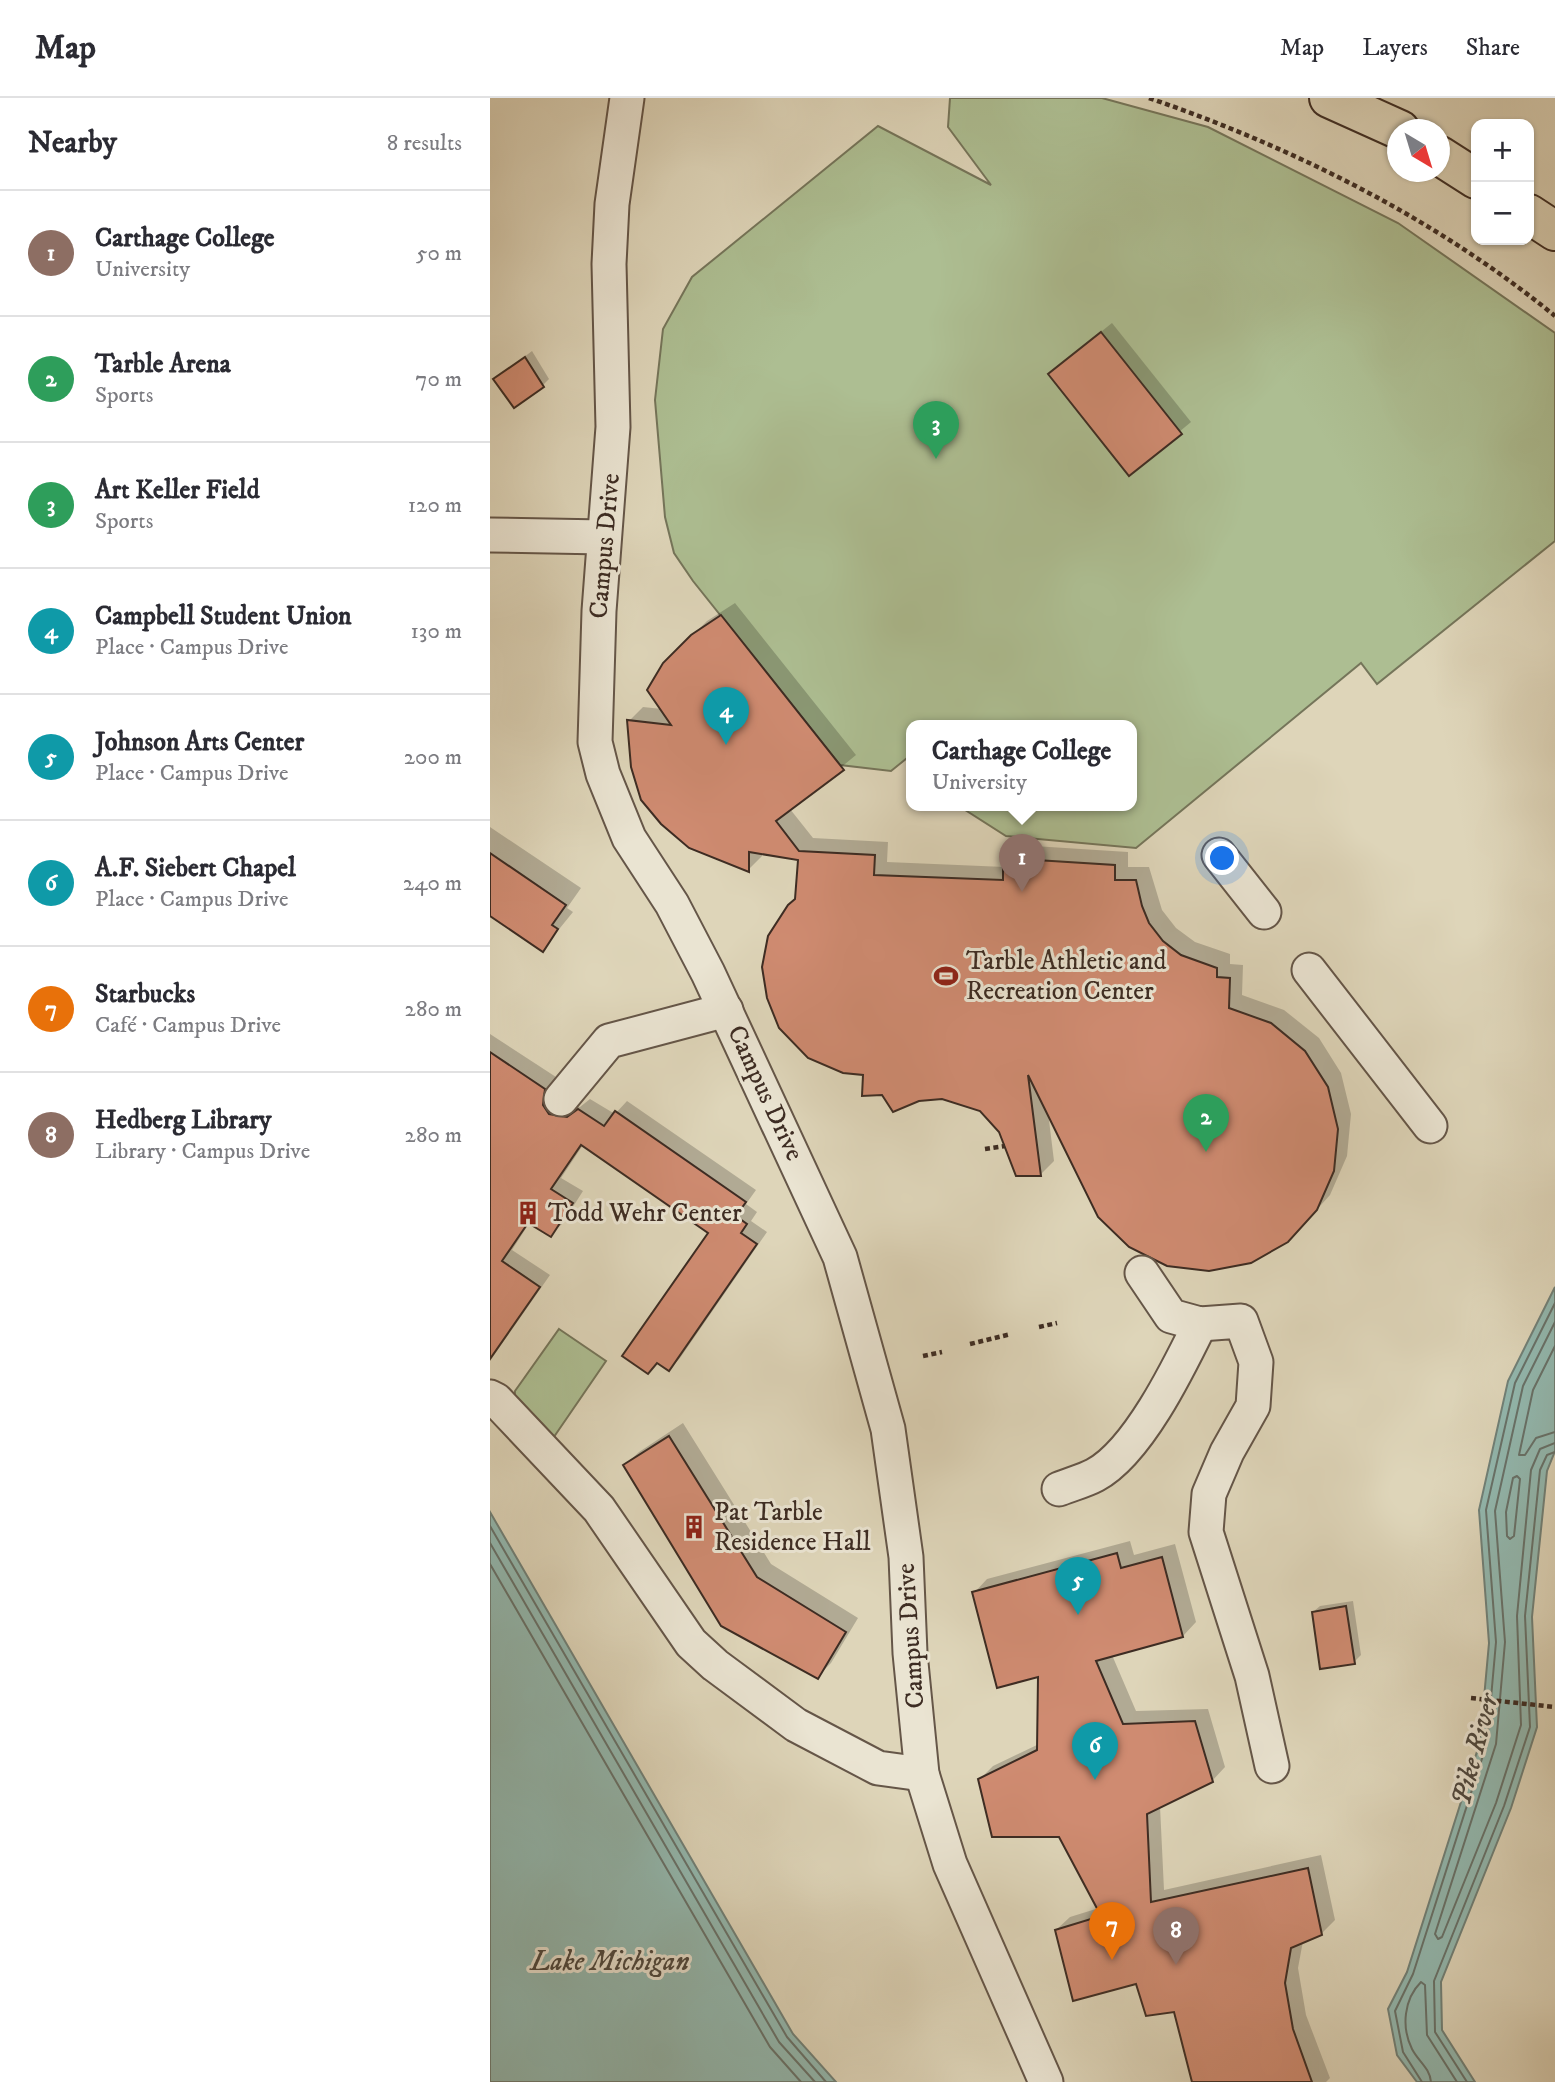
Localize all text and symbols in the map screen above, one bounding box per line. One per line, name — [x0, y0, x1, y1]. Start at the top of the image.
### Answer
text: Map — [35, 28, 96, 69]
text: Map — [1280, 33, 1324, 63]
text: Layers — [1362, 33, 1428, 63]
text: Share — [1466, 33, 1520, 63]
north arrow — [1387, 119, 1450, 182]
map controls — [1471, 119, 1534, 245]
button: + — [1471, 119, 1534, 182]
text: Nearby — [28, 125, 117, 162]
text: 8 results — [387, 129, 462, 158]
button: − — [1471, 182, 1534, 245]
text: Carthage College — [95, 222, 275, 255]
text: 1 — [47, 239, 55, 268]
text: 50 m — [416, 239, 462, 268]
text: University — [95, 255, 190, 284]
text: Tarble Arena — [95, 348, 231, 381]
text: 2 — [45, 365, 57, 394]
text: 70 m — [415, 365, 462, 394]
text: Sports — [95, 381, 153, 410]
pin: 3 — [913, 401, 959, 459]
street label: Campus Drive — [582, 472, 628, 620]
text: Art Keller Field — [95, 474, 260, 507]
text: 3 — [47, 491, 55, 520]
text: 120 m — [408, 491, 462, 520]
text: Sports — [95, 507, 153, 536]
text: Campbell Student Union — [95, 600, 352, 633]
text: 4 — [44, 617, 58, 646]
text: 130 m — [410, 617, 462, 646]
text: Place · Campus Drive — [95, 633, 289, 662]
pin: 4 — [703, 687, 749, 745]
popup — [906, 720, 1137, 811]
text: Johnson Arts Center — [95, 726, 304, 759]
text: Carthage College — [932, 735, 1111, 768]
text: 5 — [45, 743, 57, 772]
text: 200 m — [404, 743, 462, 772]
text: Place · Campus Drive — [95, 759, 289, 788]
text: University — [932, 768, 1027, 797]
pin: 1 — [999, 834, 1045, 892]
your location — [1205, 841, 1239, 875]
text: A.F. Siebert Chapel — [95, 852, 296, 885]
text: 6 — [45, 869, 57, 898]
text: 240 m — [403, 869, 462, 898]
text: Place · Campus Drive — [95, 885, 289, 914]
place label: Tarble Athletic and Recreation Center — [966, 945, 1167, 1008]
sports icon: Tarble Athletic and Recreation Center — [932, 962, 960, 990]
text: Starbucks — [95, 978, 195, 1011]
text: 7 — [45, 995, 57, 1024]
text: 280 m — [405, 995, 462, 1024]
text: Café · Campus Drive — [95, 1011, 281, 1040]
street label: Campus Drive — [719, 1020, 811, 1166]
pin: 2 — [1183, 1094, 1229, 1152]
text: Hedberg Library — [95, 1104, 271, 1137]
text: 8 — [45, 1121, 57, 1150]
text: 280 m — [405, 1121, 462, 1150]
text: Library · Campus Drive — [95, 1137, 310, 1166]
place label: Todd Wehr Center — [548, 1197, 742, 1230]
building icon: Todd Wehr Center — [514, 1199, 542, 1227]
place label: Pat Tarble Residence Hall — [714, 1496, 871, 1559]
building icon: Pat Tarble Residence Hall — [680, 1513, 708, 1541]
pin: 5 — [1055, 1557, 1101, 1615]
street label: Campus Drive — [889, 1562, 933, 1710]
water label: Pike River — [1443, 1689, 1507, 1809]
pin: 6 — [1072, 1722, 1118, 1780]
pin: 7 — [1089, 1902, 1135, 1960]
pin: 8 — [1153, 1907, 1199, 1965]
water label: Lake Michigan — [528, 1944, 690, 1979]

